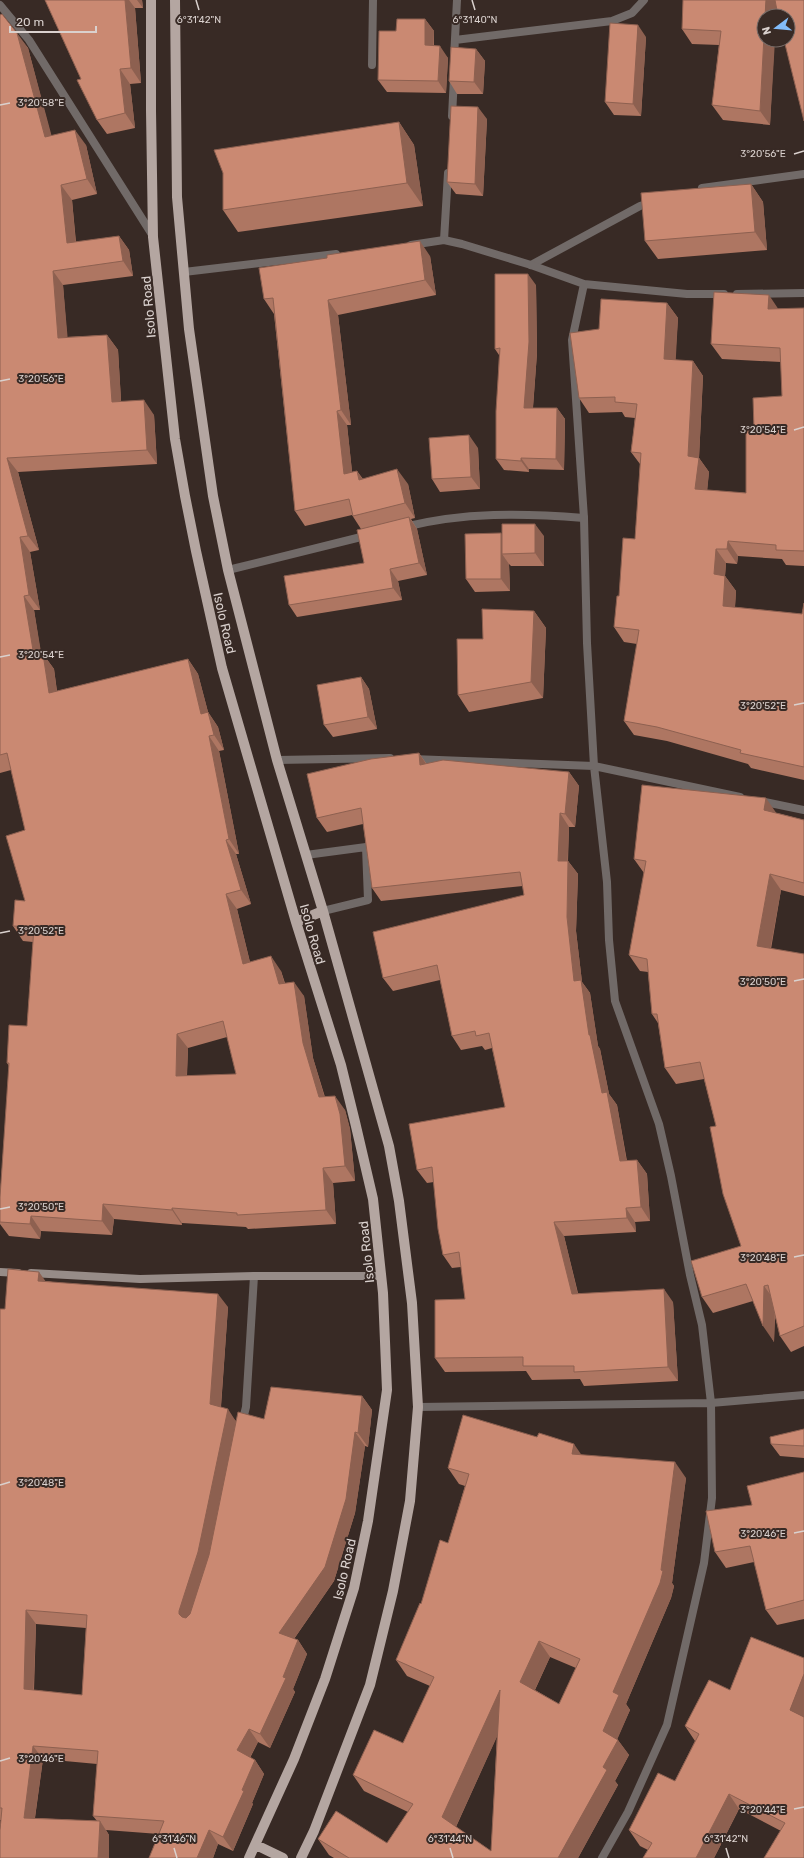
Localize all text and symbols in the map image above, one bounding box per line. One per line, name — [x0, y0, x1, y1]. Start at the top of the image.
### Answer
scale bar — [10, 8, 96, 34]
north arrow — [756, 8, 796, 48]
text: 6°31'42"N — [177, 14, 221, 26]
text: 6°31'40"N — [453, 14, 498, 26]
text: 20 m — [16, 15, 44, 29]
text: N — [760, 25, 774, 36]
text: 3°20'58"E — [18, 97, 64, 109]
text: 3°20'56"E — [740, 148, 786, 160]
street label: Isolo Road — [138, 275, 159, 339]
text: 3°20'56"E — [18, 373, 64, 385]
text: 3°20'54"E — [740, 424, 786, 436]
street label: Isolo Road — [210, 591, 239, 655]
text: 3°20'54"E — [18, 649, 64, 661]
text: 3°20'52"E — [740, 700, 786, 712]
street label: Isolo Road — [297, 902, 328, 966]
text: 3°20'52"E — [18, 925, 64, 937]
text: 3°20'50"E — [740, 976, 786, 988]
text: 3°20'50"E — [18, 1201, 64, 1213]
street label: Isolo Road — [356, 1220, 377, 1284]
text: 3°20'48"E — [740, 1252, 786, 1264]
text: 3°20'48"E — [18, 1477, 64, 1489]
text: 3°20'46"E — [740, 1528, 786, 1540]
street label: Isolo Road — [330, 1537, 359, 1601]
text: 3°20'46"E — [18, 1753, 64, 1765]
text: 3°20'44"E — [740, 1804, 786, 1816]
text: 6°31'46"N — [152, 1833, 196, 1845]
text: 6°31'44"N — [428, 1833, 472, 1845]
text: 6°31'42"N — [704, 1833, 748, 1845]

